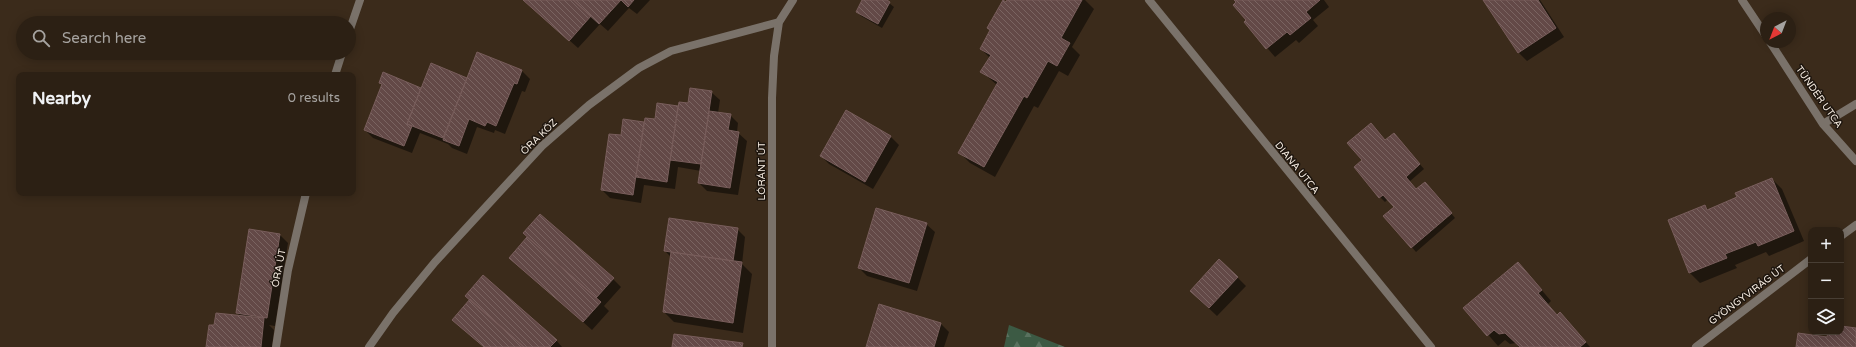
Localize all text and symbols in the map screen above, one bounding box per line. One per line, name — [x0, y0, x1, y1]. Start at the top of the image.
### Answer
north arrow — [1760, 12, 1796, 48]
search box — [16, 16, 356, 60]
icon: search — [30, 27, 52, 49]
text: Search here — [62, 29, 146, 47]
street label: TÜNDÉR UTCA — [1793, 64, 1845, 130]
text: Nearby — [32, 88, 91, 109]
text: 0 results — [288, 90, 340, 106]
street label: ÓRA KÖZ — [518, 117, 560, 157]
street label: DIANA UTCA — [1272, 139, 1322, 197]
street label: LÓRÁNT ÚT — [756, 142, 768, 200]
map controls — [1808, 227, 1844, 335]
button: + — [1808, 227, 1844, 263]
street label: ÓRA ÚT — [269, 248, 289, 288]
street label: GYÖNGYVIRÁG ÚT — [1707, 263, 1787, 327]
button: − — [1808, 263, 1844, 299]
button: layers — [1808, 299, 1844, 335]

